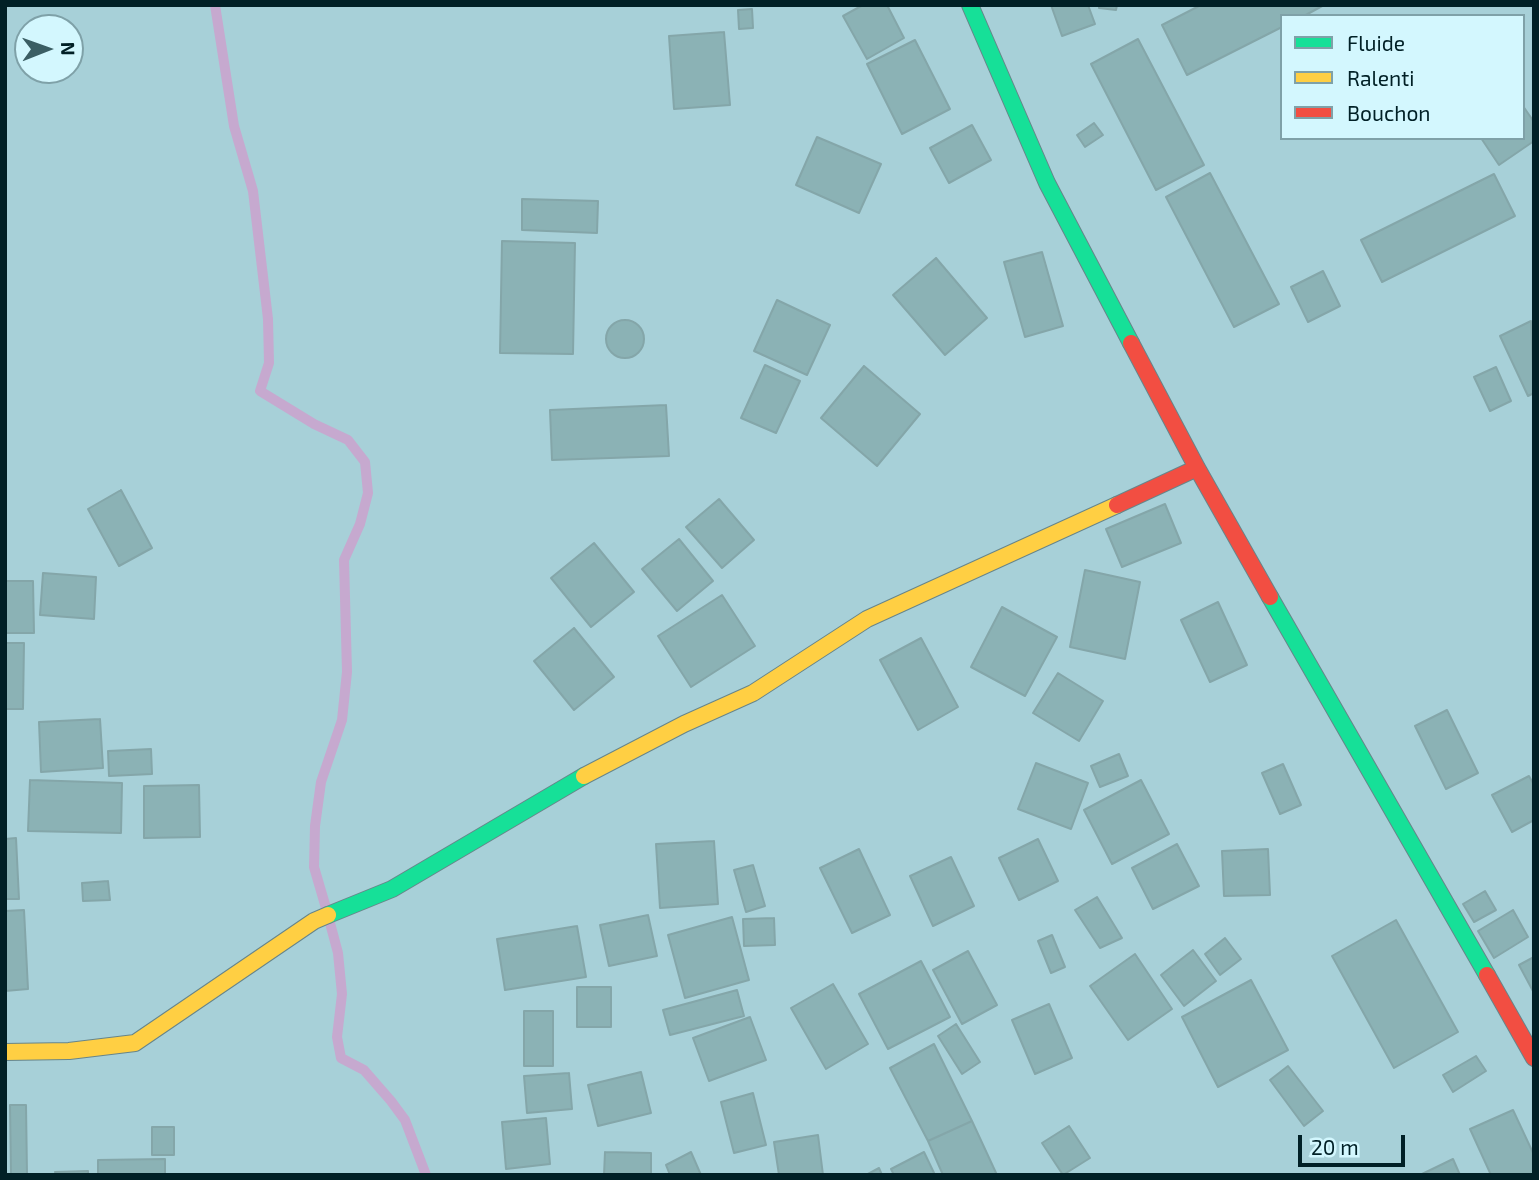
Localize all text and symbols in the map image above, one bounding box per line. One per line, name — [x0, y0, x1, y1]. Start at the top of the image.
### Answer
north arrow — [14, 14, 84, 84]
legend — [1280, 14, 1525, 140]
text: Fluide — [1347, 30, 1405, 55]
text: N — [57, 42, 80, 56]
text: Ralenti — [1347, 65, 1414, 90]
text: Bouchon — [1347, 100, 1431, 125]
scale bar — [1301, 1120, 1408, 1164]
text: 20 m — [1311, 1134, 1359, 1159]

